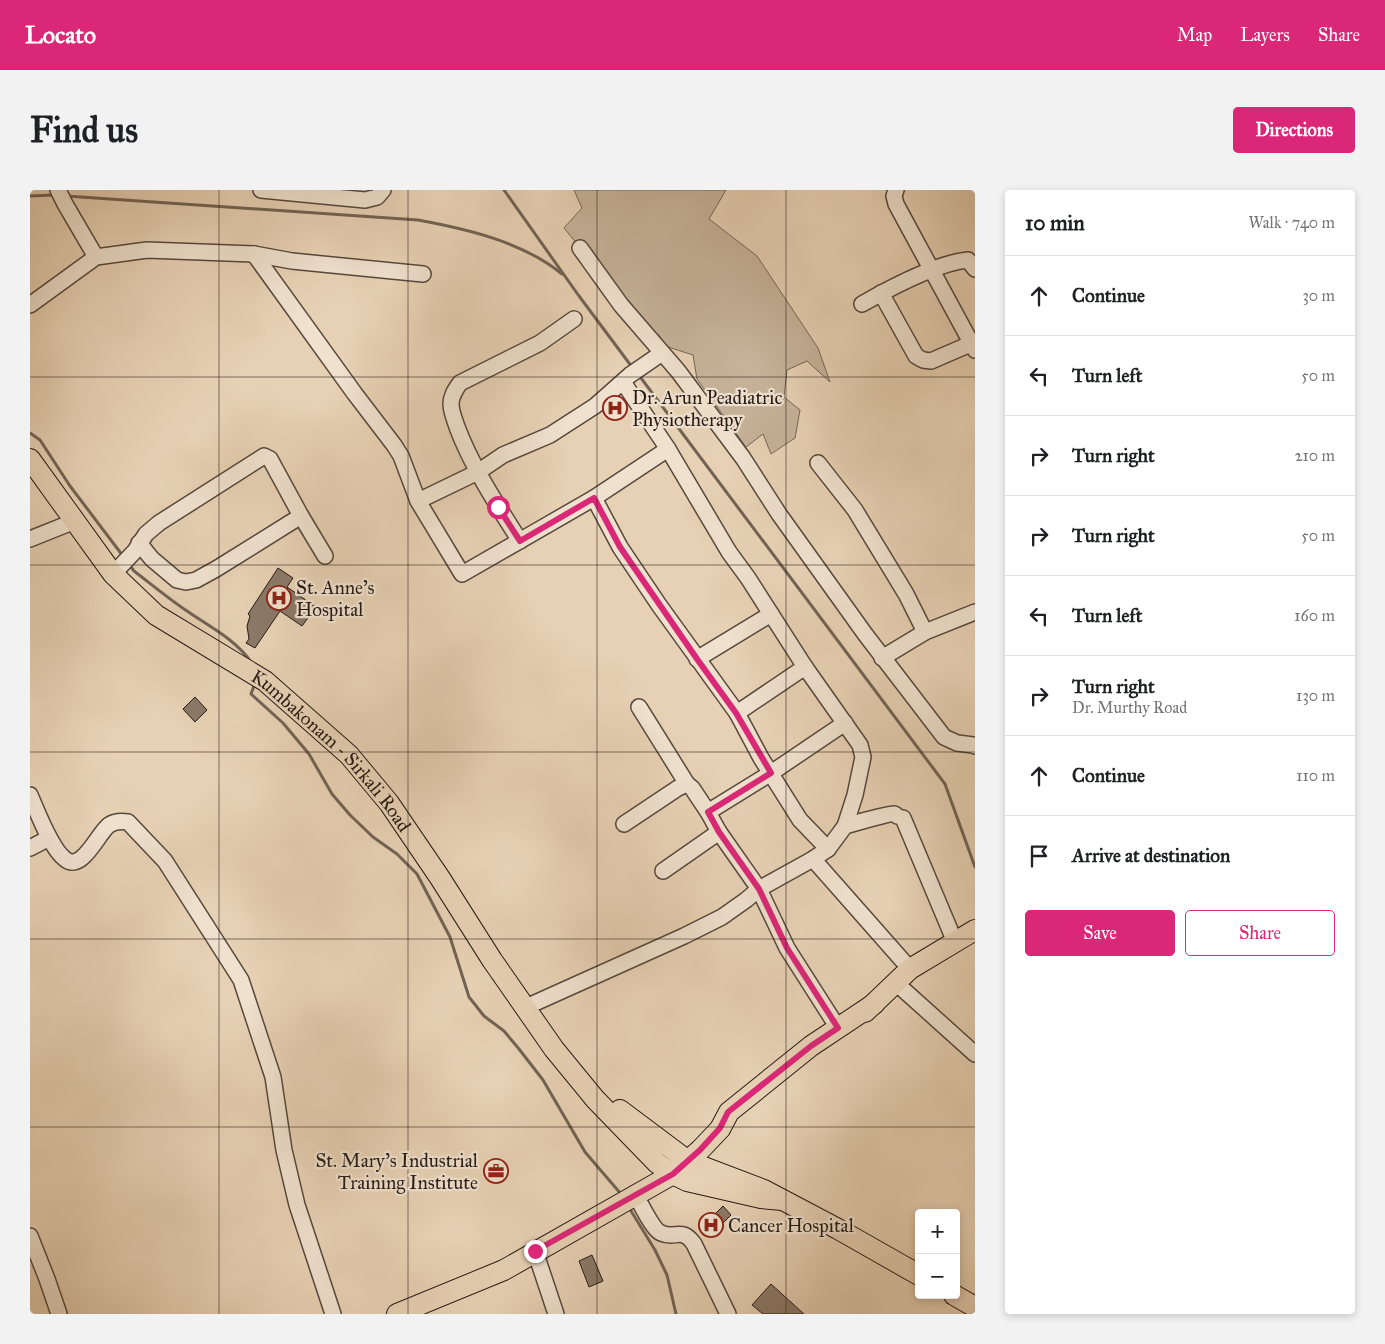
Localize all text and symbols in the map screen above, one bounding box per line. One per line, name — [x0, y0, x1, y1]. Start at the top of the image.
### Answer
text: Locato — [25, 20, 96, 50]
text: Map — [1177, 24, 1212, 46]
text: Layers — [1240, 24, 1290, 46]
text: Share — [1318, 24, 1360, 46]
button: Directions — [1233, 107, 1355, 153]
text: Find us — [30, 109, 138, 152]
text: 10 min — [1025, 210, 1085, 236]
text: Walk · 740 m — [1248, 213, 1335, 232]
icon: ahead — [1025, 282, 1053, 310]
text: Continue — [1072, 284, 1145, 307]
text: 30 m — [1302, 286, 1335, 305]
icon: left — [1025, 362, 1053, 390]
text: Turn left — [1072, 364, 1142, 387]
text: 50 m — [1301, 366, 1335, 385]
place label: Dr. Arun Peadiatric Physiotherapy — [632, 386, 782, 431]
hospital icon: Dr. Arun Peadiatric Physiotherapy — [602, 395, 628, 421]
icon: right — [1025, 442, 1053, 470]
text: Turn right — [1072, 444, 1155, 467]
text: 210 m — [1295, 446, 1335, 465]
route start — [487, 496, 510, 519]
icon: right — [1025, 522, 1053, 550]
text: Turn right — [1072, 524, 1155, 547]
text: 50 m — [1301, 526, 1335, 545]
place label: St. Anne's Hospital — [296, 576, 375, 621]
hospital icon: St. Anne's Hospital — [266, 585, 292, 611]
icon: left — [1025, 602, 1053, 630]
text: Turn left — [1072, 604, 1142, 627]
text: 160 m — [1294, 606, 1335, 625]
street label: Kumbakonam - Sirkali Road — [247, 664, 416, 837]
text: Turn right — [1072, 675, 1155, 698]
icon: right — [1025, 682, 1053, 710]
text: 130 m — [1296, 686, 1335, 705]
text: Dr. Murthy Road — [1072, 698, 1187, 717]
icon: ahead — [1025, 762, 1053, 790]
text: Continue — [1072, 764, 1145, 787]
text: 110 m — [1296, 766, 1335, 785]
icon: arrive — [1025, 842, 1053, 870]
text: Arrive at destination — [1072, 844, 1230, 867]
button: Save — [1025, 910, 1175, 956]
button: Share — [1185, 910, 1335, 956]
place label: St. Mary's Industrial Training Institute — [315, 1149, 479, 1195]
office icon: St. Mary's Industrial Training Institute — [483, 1158, 509, 1184]
map controls — [915, 1209, 960, 1299]
button: + — [915, 1209, 960, 1254]
hospital icon: Cancer Hospital — [698, 1212, 724, 1238]
place label: Cancer Hospital — [728, 1214, 855, 1237]
route end — [524, 1240, 547, 1263]
button: − — [915, 1254, 960, 1299]

